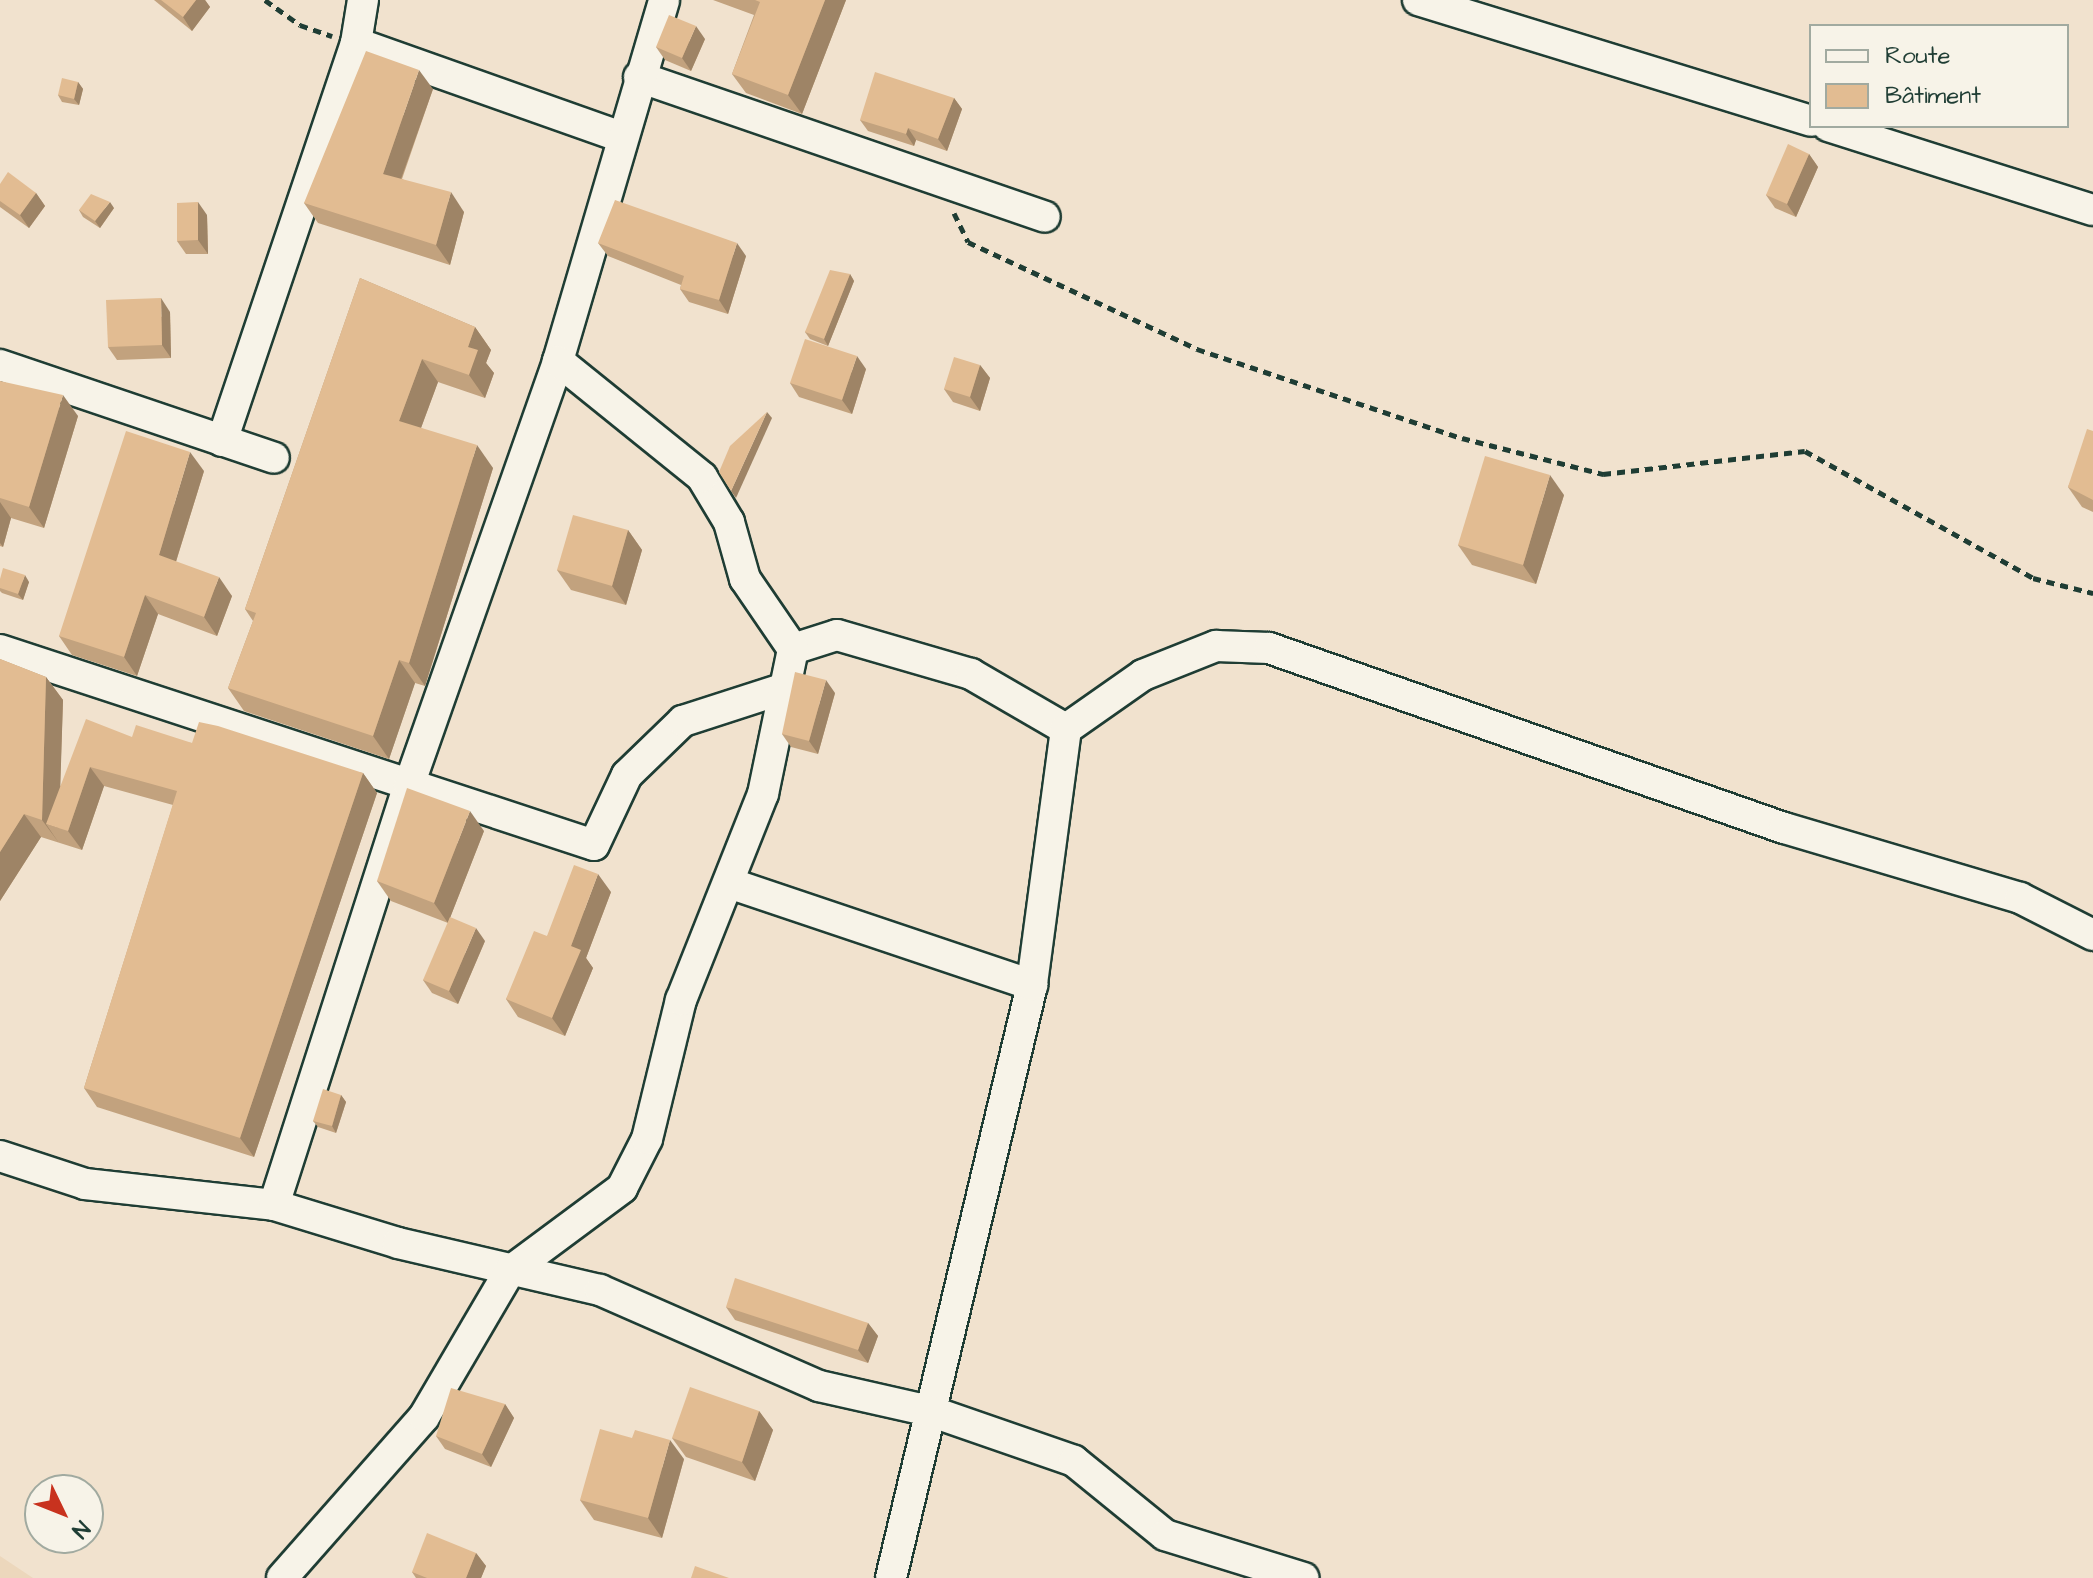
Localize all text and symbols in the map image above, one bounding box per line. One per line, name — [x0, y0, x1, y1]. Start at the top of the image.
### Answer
legend — [1809, 24, 2069, 128]
text: Route — [1885, 39, 1950, 73]
text: Bâtiment — [1885, 79, 1981, 113]
north arrow — [24, 1474, 104, 1554]
text: N — [64, 1514, 97, 1545]

